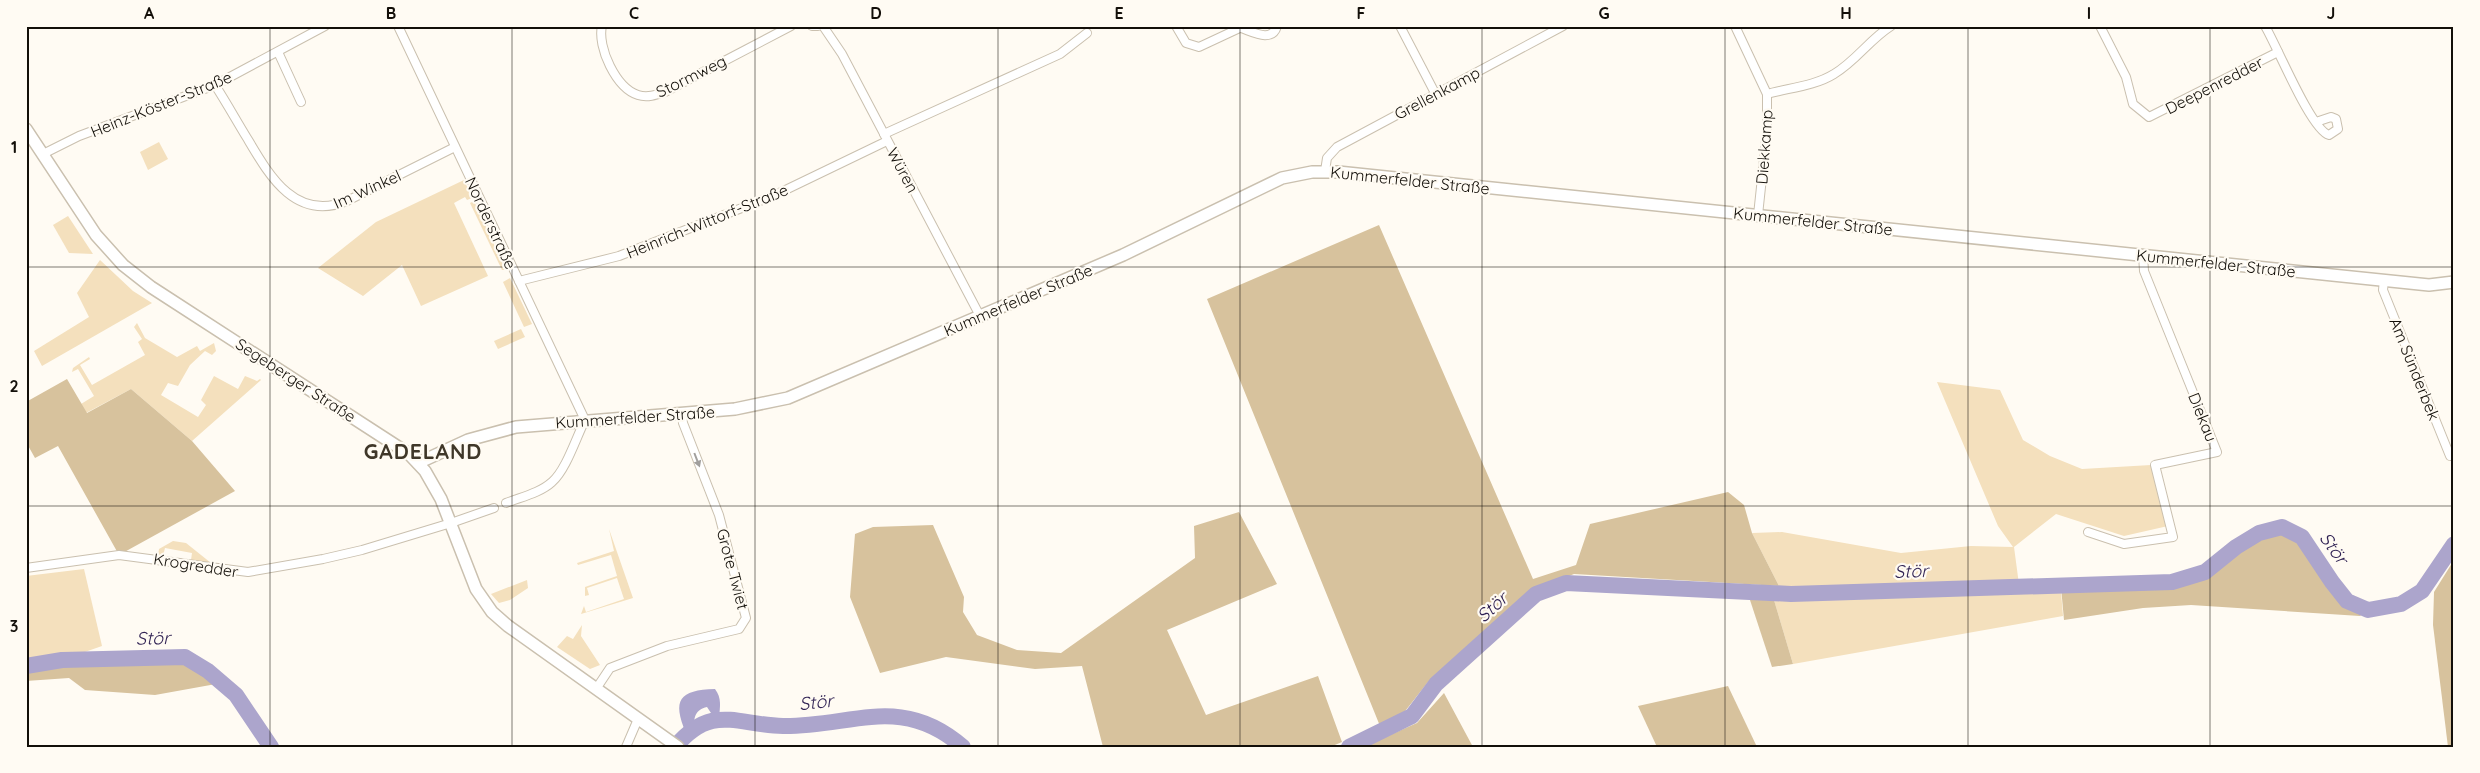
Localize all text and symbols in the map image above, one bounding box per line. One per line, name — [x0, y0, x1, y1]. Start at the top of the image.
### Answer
text: A — [144, 3, 155, 23]
text: B — [386, 3, 396, 23]
text: C — [629, 3, 639, 23]
text: D — [870, 3, 882, 23]
text: E — [1114, 3, 1124, 23]
text: F — [1357, 3, 1366, 23]
text: G — [1598, 3, 1610, 23]
text: H — [1840, 3, 1852, 23]
text: I — [2087, 3, 2091, 23]
text: J — [2327, 3, 2335, 23]
street label: Stormweg — [653, 50, 729, 102]
street label: Deepenredder — [2162, 52, 2266, 118]
street label: Grellenkamp — [1391, 62, 1483, 124]
street label: Heinz-Köster-Straße — [87, 66, 235, 142]
street label: Diekkamp — [1751, 109, 1777, 185]
text: 1 — [11, 137, 17, 157]
street label: Würen — [883, 144, 923, 196]
street label: Kummerfelder Straße — [1329, 162, 1491, 198]
street label: Im Winkel — [330, 165, 404, 213]
street label: Norderstraße — [461, 174, 521, 272]
street label: Heinrich-Wittorf-Straße — [623, 179, 791, 263]
street label: Kummerfelder Straße — [1732, 203, 1894, 239]
street label: Kummerfelder Straße — [2135, 245, 2297, 281]
street label: Kummerfelder Straße — [940, 260, 1096, 340]
street label: Am Sünderbek — [2385, 315, 2445, 423]
street label: Segeberger Straße — [232, 334, 360, 426]
text: 2 — [9, 376, 19, 396]
street label: Diekau — [2184, 390, 2222, 444]
street label: Kummerfelder Straße — [555, 401, 715, 433]
district label: GADELAND — [364, 438, 482, 464]
one-way arrow — [693, 453, 701, 468]
street label: Grote Twiet — [713, 526, 753, 612]
water label: Stör — [2315, 527, 2355, 570]
street label: Krogredder — [152, 548, 240, 582]
water label: Stör — [1894, 559, 1930, 583]
water label: Stör — [1472, 586, 1514, 627]
text: 3 — [10, 616, 18, 636]
water label: Stör — [136, 626, 172, 650]
water label: Stör — [798, 689, 836, 715]

